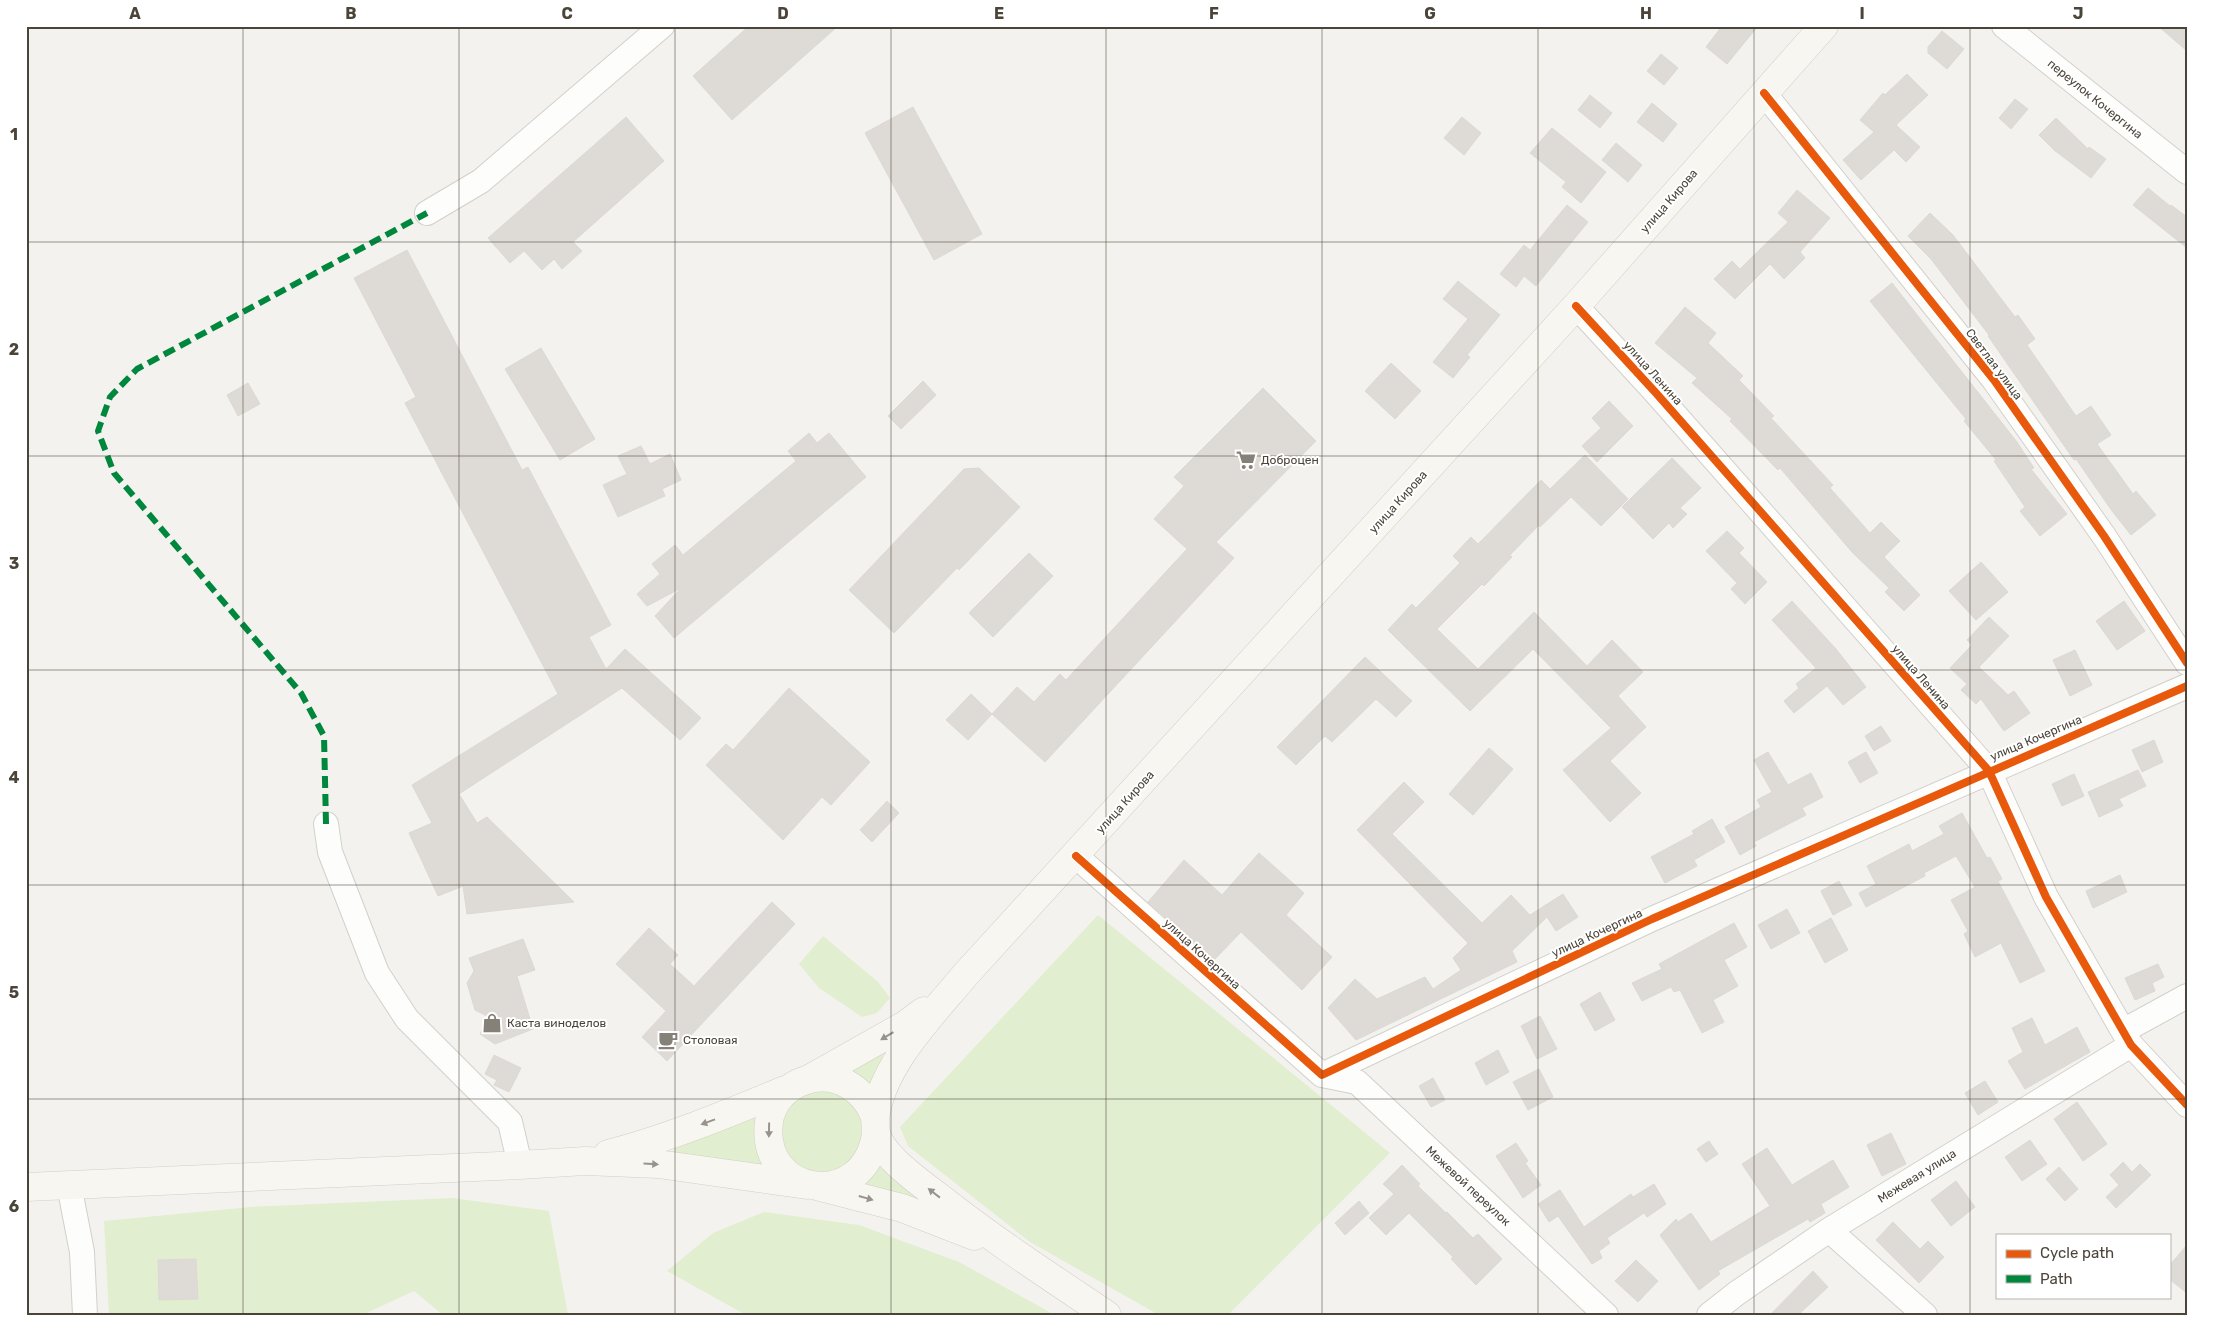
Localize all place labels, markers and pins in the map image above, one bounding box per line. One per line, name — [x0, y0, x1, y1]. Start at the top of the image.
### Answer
supermarket icon: Доброцен — [1235, 449, 1257, 471]
place label: Доброцен — [1261, 453, 1319, 467]
shop icon: Каста виноделов — [481, 1012, 503, 1034]
place label: Каста виноделов — [507, 1016, 607, 1030]
cafe icon: Столовая — [657, 1029, 679, 1051]
place label: Столовая — [683, 1033, 738, 1047]

